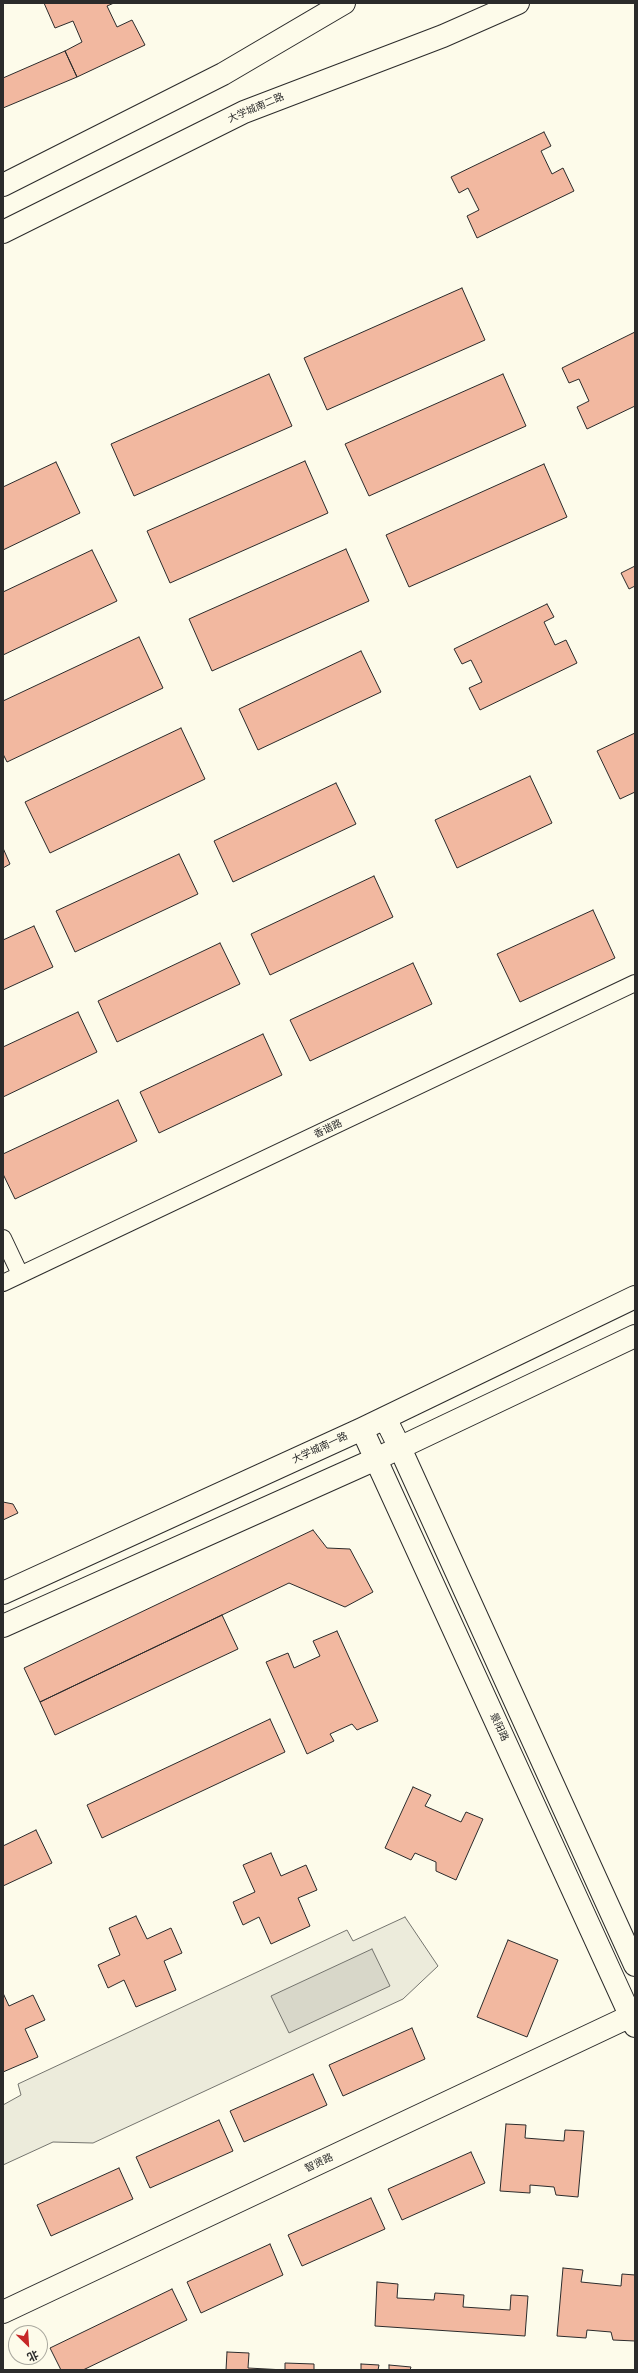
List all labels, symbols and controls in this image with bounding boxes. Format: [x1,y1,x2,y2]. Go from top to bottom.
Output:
street label: 大学城南二路 [226,91,286,125]
street label: 香谐路 [312,1117,344,1141]
street label: 大学城南一路 [290,1430,350,1466]
street label: 景阳路 [487,1711,511,1743]
street label: 智贤路 [303,2151,335,2175]
north arrow [8,2325,48,2365]
text: 北 [25,2347,41,2364]

